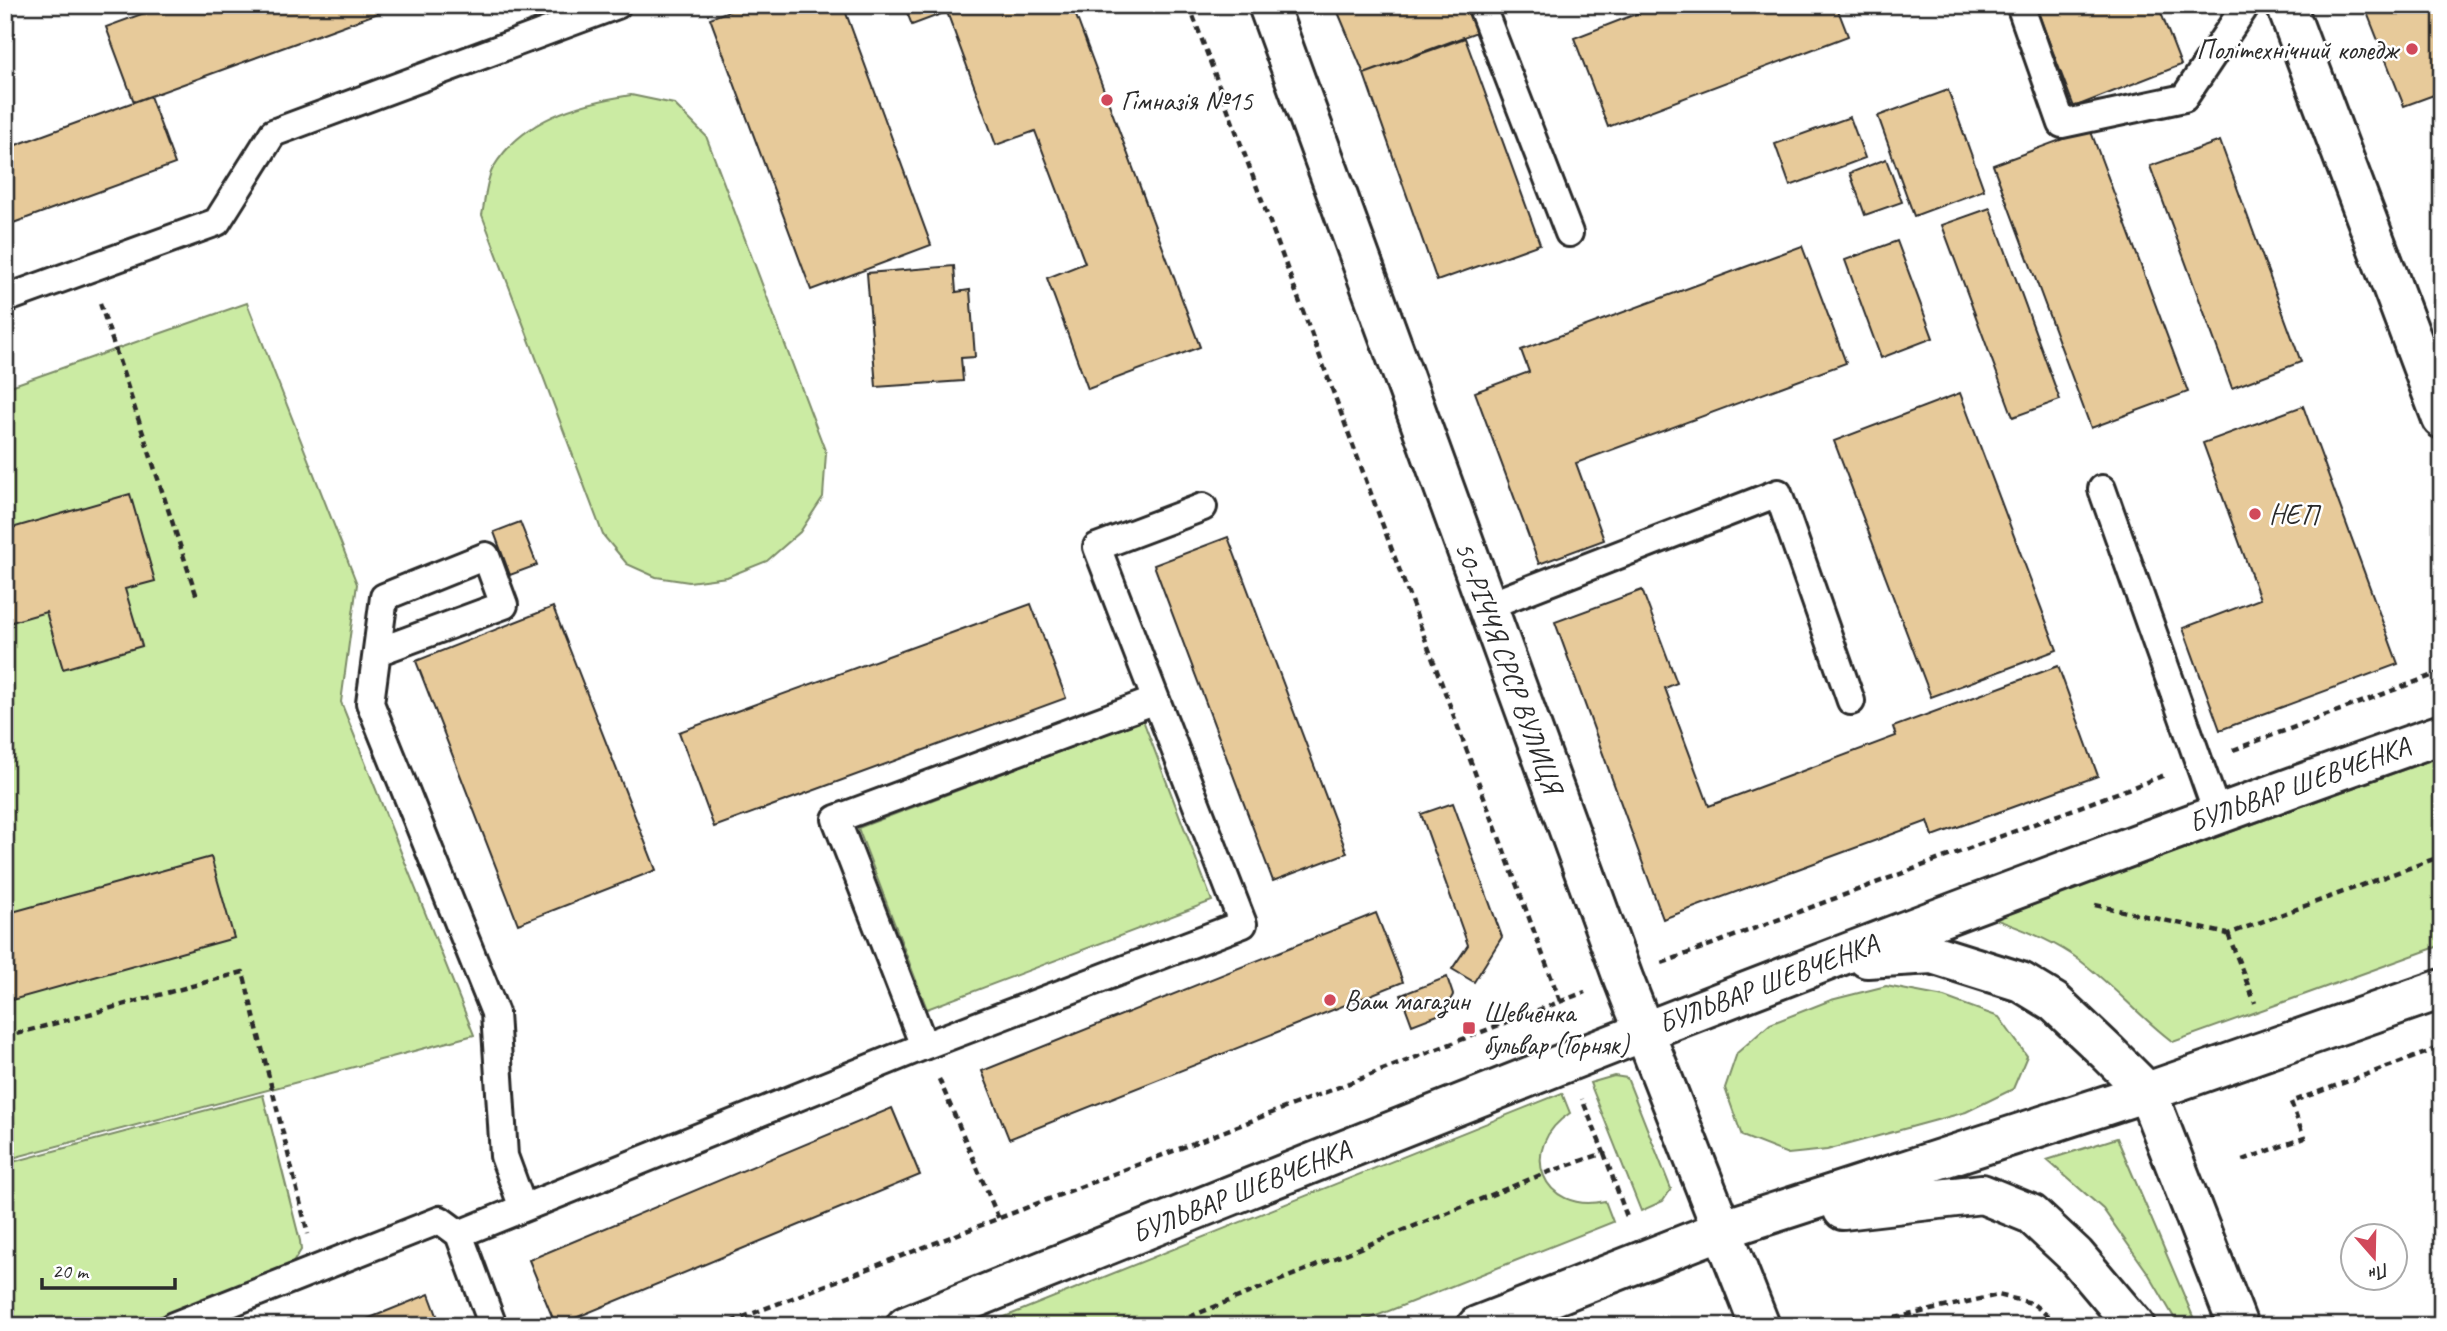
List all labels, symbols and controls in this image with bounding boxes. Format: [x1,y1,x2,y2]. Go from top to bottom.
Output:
place label: Політехнічний коледж [2196,32,2401,67]
marker: Політехнічний коледж [2404,41,2420,57]
place label: Гімназія №15 [1121,83,1254,118]
marker: Гімназія №15 [1099,92,1115,108]
place label: НЕП [2269,497,2321,532]
marker: НЕП [2247,506,2263,522]
street label: 50-РІЧЧЯ СРСР ВУЛИЦЯ [1447,537,1572,801]
street label: БУЛЬВАР ШЕВЧЕНКА [2184,727,2415,840]
street label: БУЛЬВАР ШЕВЧЕНКА [1653,925,1884,1041]
place label: Ваш магазин [1344,983,1471,1019]
marker: Ваш магазин [1322,992,1338,1008]
place label: Шевченка бульвар (Горняк) [1483,995,1630,1062]
marker: Шевченка бульвар (Горняк) [1461,1020,1477,1036]
street label: БУЛЬВАР ШЕВЧЕНКА [1127,1131,1356,1251]
north arrow [2338,1222,2408,1292]
scale bar [42,1247,175,1291]
text: Пн [2365,1257,2393,1287]
text: 20 m [52,1258,90,1284]

